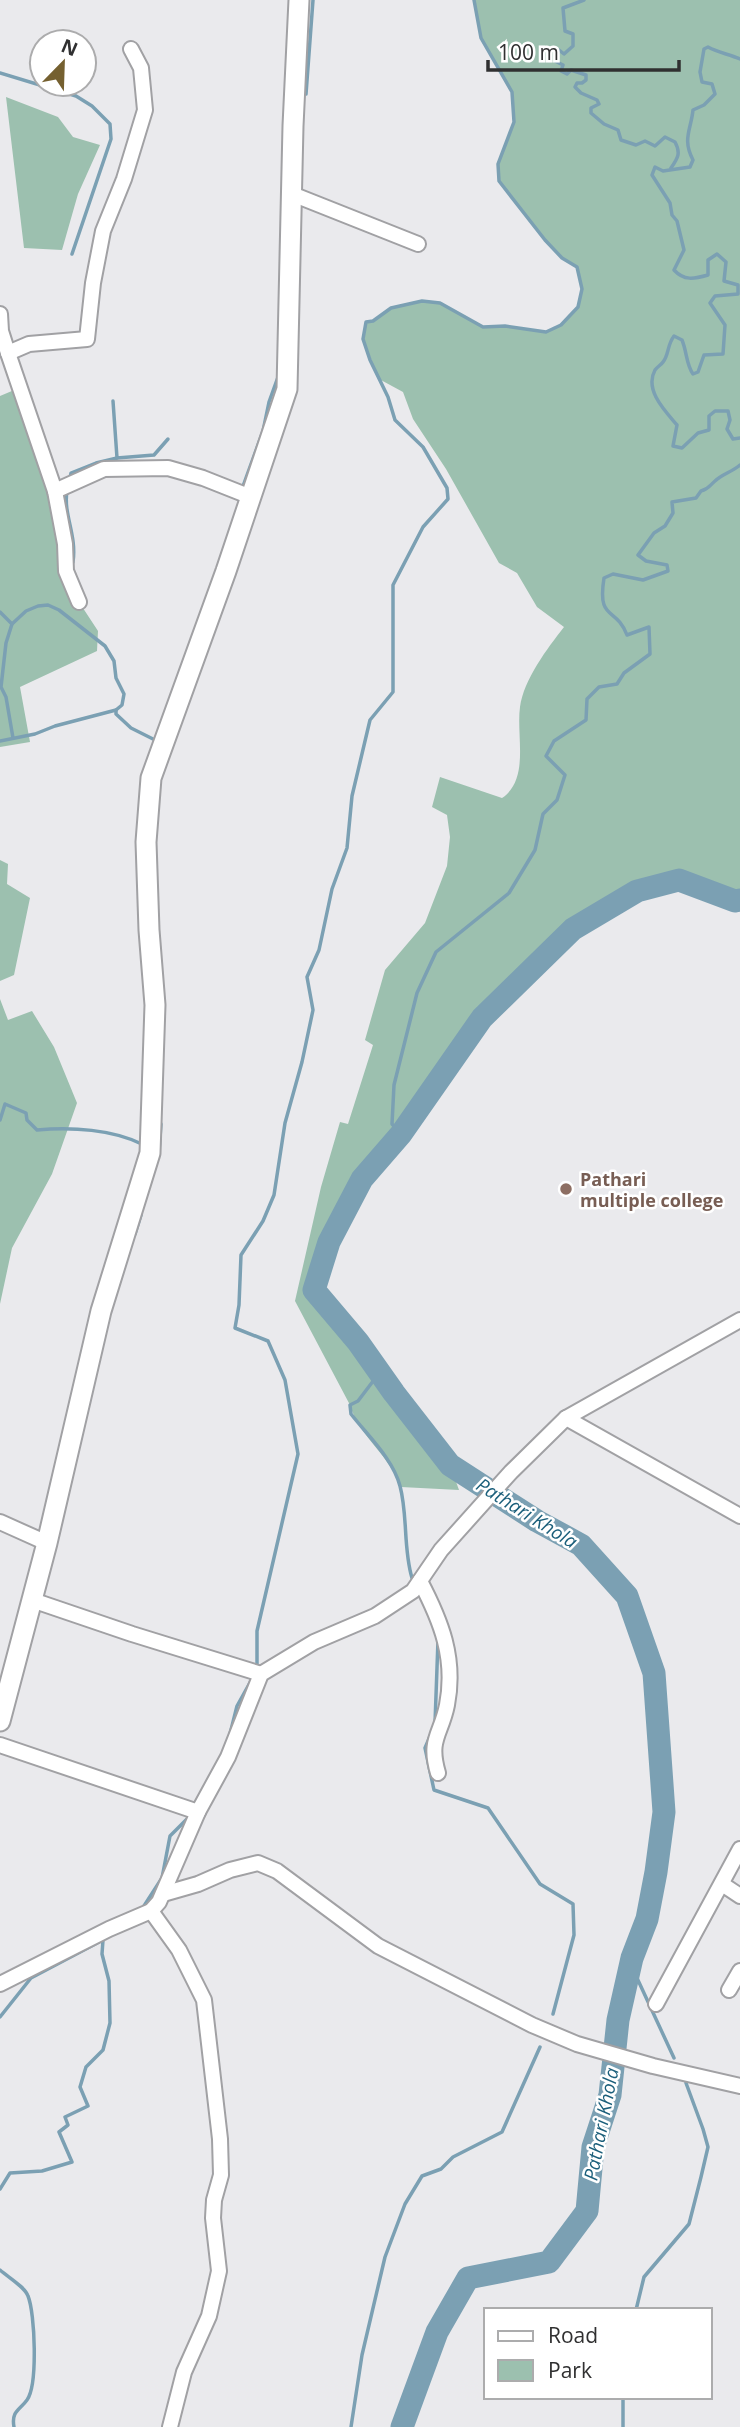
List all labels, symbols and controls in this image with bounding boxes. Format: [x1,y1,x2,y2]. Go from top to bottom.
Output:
north arrow [28,28,98,98]
scale bar [488,28,679,72]
text: N [57,32,82,62]
text: 100 m [498,38,559,66]
place label: Pathari multiple college [580,1167,723,1212]
marker: Pathari multiple college [558,1181,574,1197]
water label: Pathari Khola [472,1472,583,1554]
water label: Pathari Khola [577,2065,625,2183]
legend [484,2308,712,2399]
text: Road [548,2321,598,2349]
text: Park [548,2356,592,2384]

